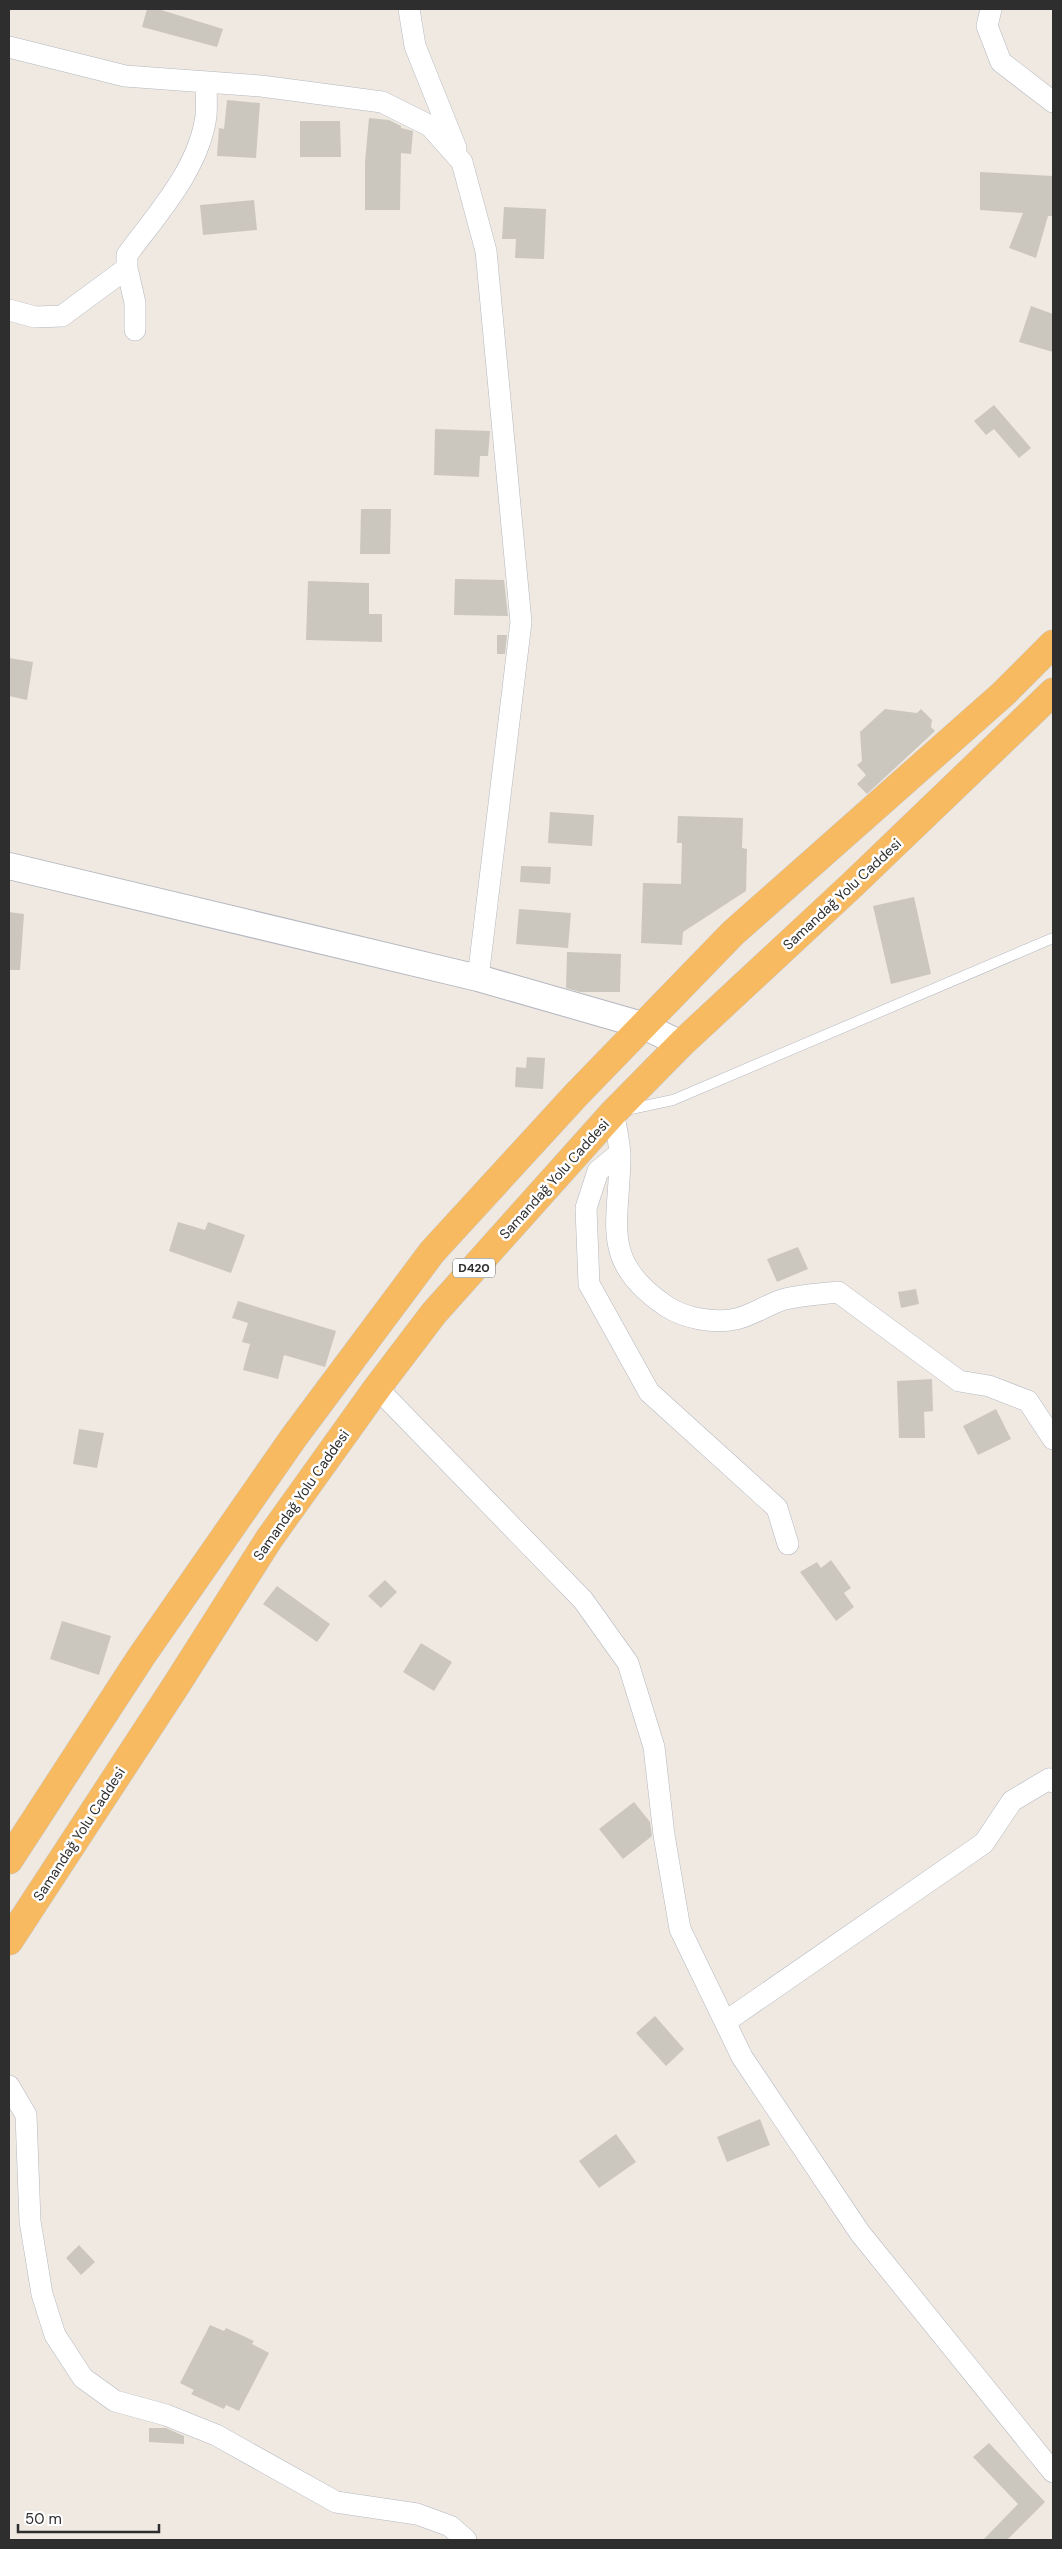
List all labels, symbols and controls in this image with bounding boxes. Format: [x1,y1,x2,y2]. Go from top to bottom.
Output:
street label: Samandağ Yolu Caddesi [779,834,905,954]
street label: Samandağ Yolu Caddesi [495,1115,613,1243]
road number: D420 [453,1258,495,1278]
street label: Samandağ Yolu Caddesi [249,1426,353,1564]
street label: Samandağ Yolu Caddesi [29,1764,129,1904]
scale bar [18,2502,159,2534]
text: 50 m [25,2509,62,2529]

